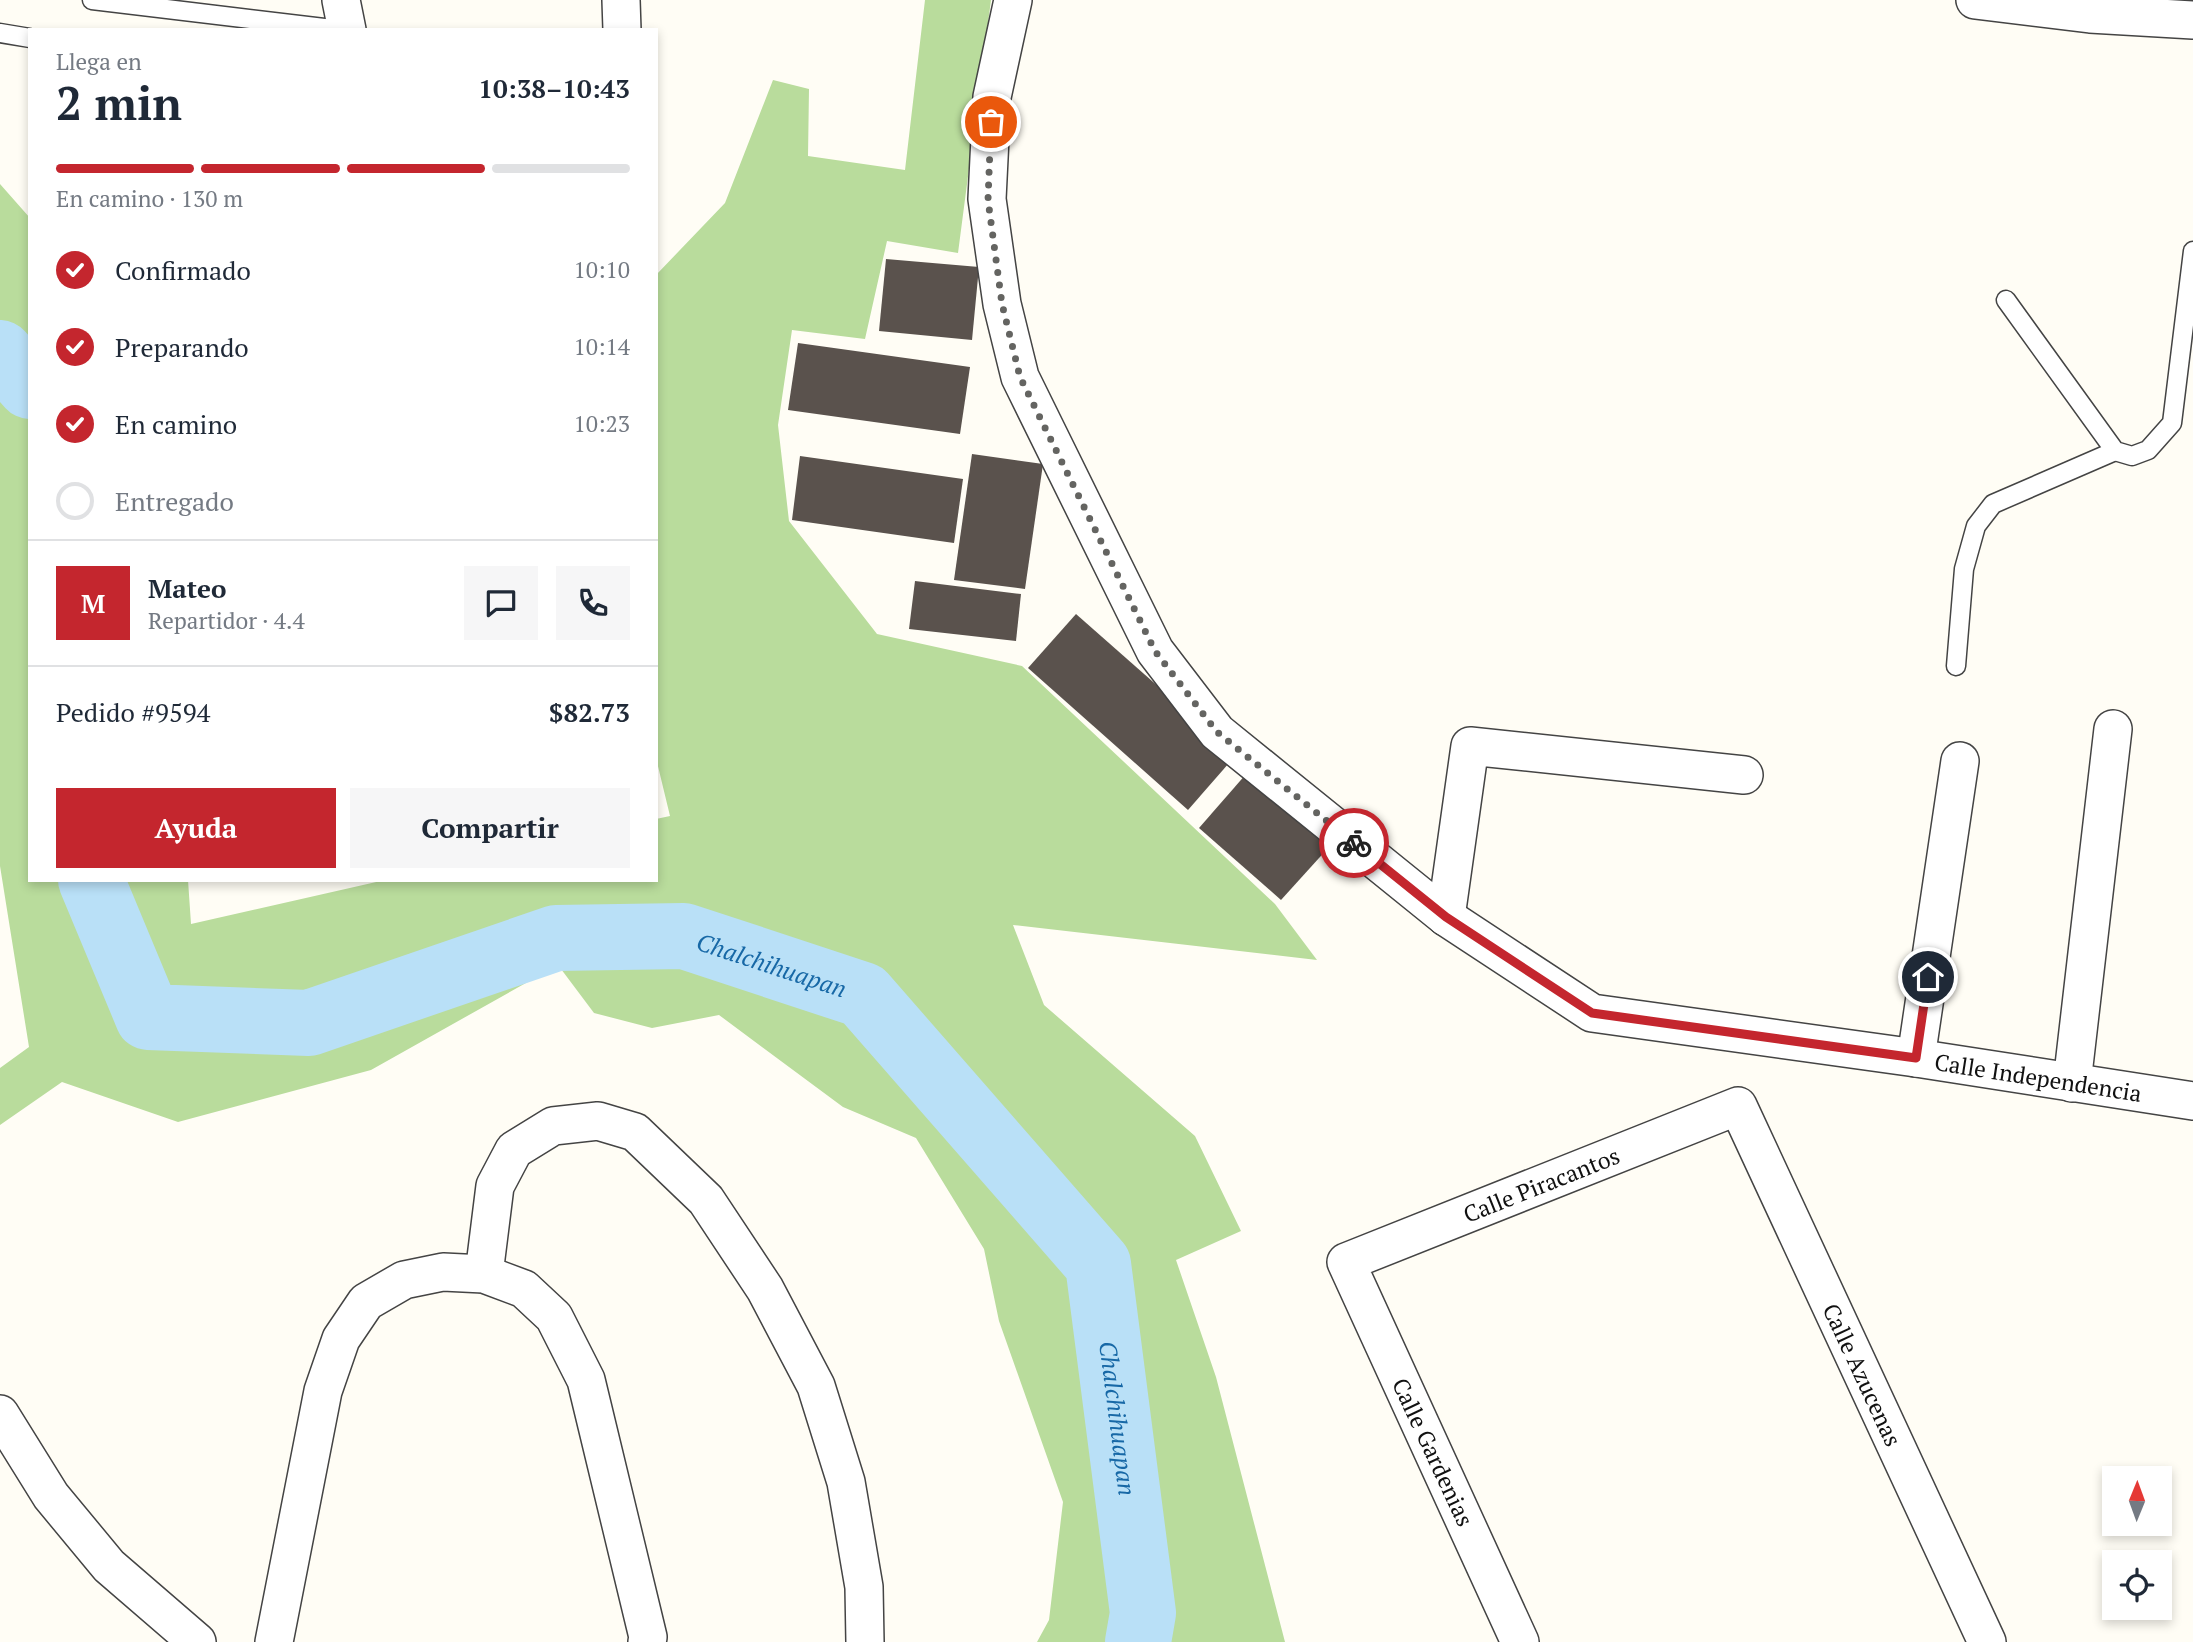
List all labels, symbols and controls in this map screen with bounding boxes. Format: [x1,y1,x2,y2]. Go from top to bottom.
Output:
text: Llega en [56,46,142,77]
text: 10:38–10:43 [478,71,630,105]
text: 2 min [56,72,182,133]
pin [961,92,1021,152]
icon: bag [972,103,1010,141]
text: En camino · 130 m [56,183,243,214]
icon: check [56,251,94,289]
text: Confirmado [115,253,251,287]
text: 10:10 [573,254,630,285]
icon: check [56,328,94,366]
text: Preparando [115,330,249,364]
text: 10:14 [573,331,630,362]
icon: check [56,405,94,443]
text: En camino [115,407,237,441]
text: 10:23 [573,408,630,439]
text: Entregado [115,484,234,518]
button: chat [464,566,538,640]
button: phone [556,566,630,640]
text: Mateo [148,571,226,605]
text: M [81,586,105,620]
text: Repartidor · 4.4 [148,605,305,636]
text: Pedido #9594 [56,695,210,729]
text: $82.73 [549,695,630,729]
button: Ayuda [56,788,336,868]
button: Compartir [350,788,630,868]
courier [1319,808,1389,878]
icon: bike [1335,824,1373,862]
water label: Chalchihuapan [693,925,851,1004]
pin [1898,947,1958,1007]
icon: home [1909,958,1947,996]
street label: Calle Independencia [1932,1046,2144,1108]
street label: Calle Piracantos [1458,1139,1624,1229]
street label: Calle Azucenas [1816,1298,1909,1451]
water label: Chalchihuapan [1092,1339,1144,1498]
street label: Calle Gardenias [1385,1373,1481,1531]
north arrow [2102,1466,2172,1536]
map controls [2102,1466,2172,1620]
button: locate [2102,1550,2172,1620]

